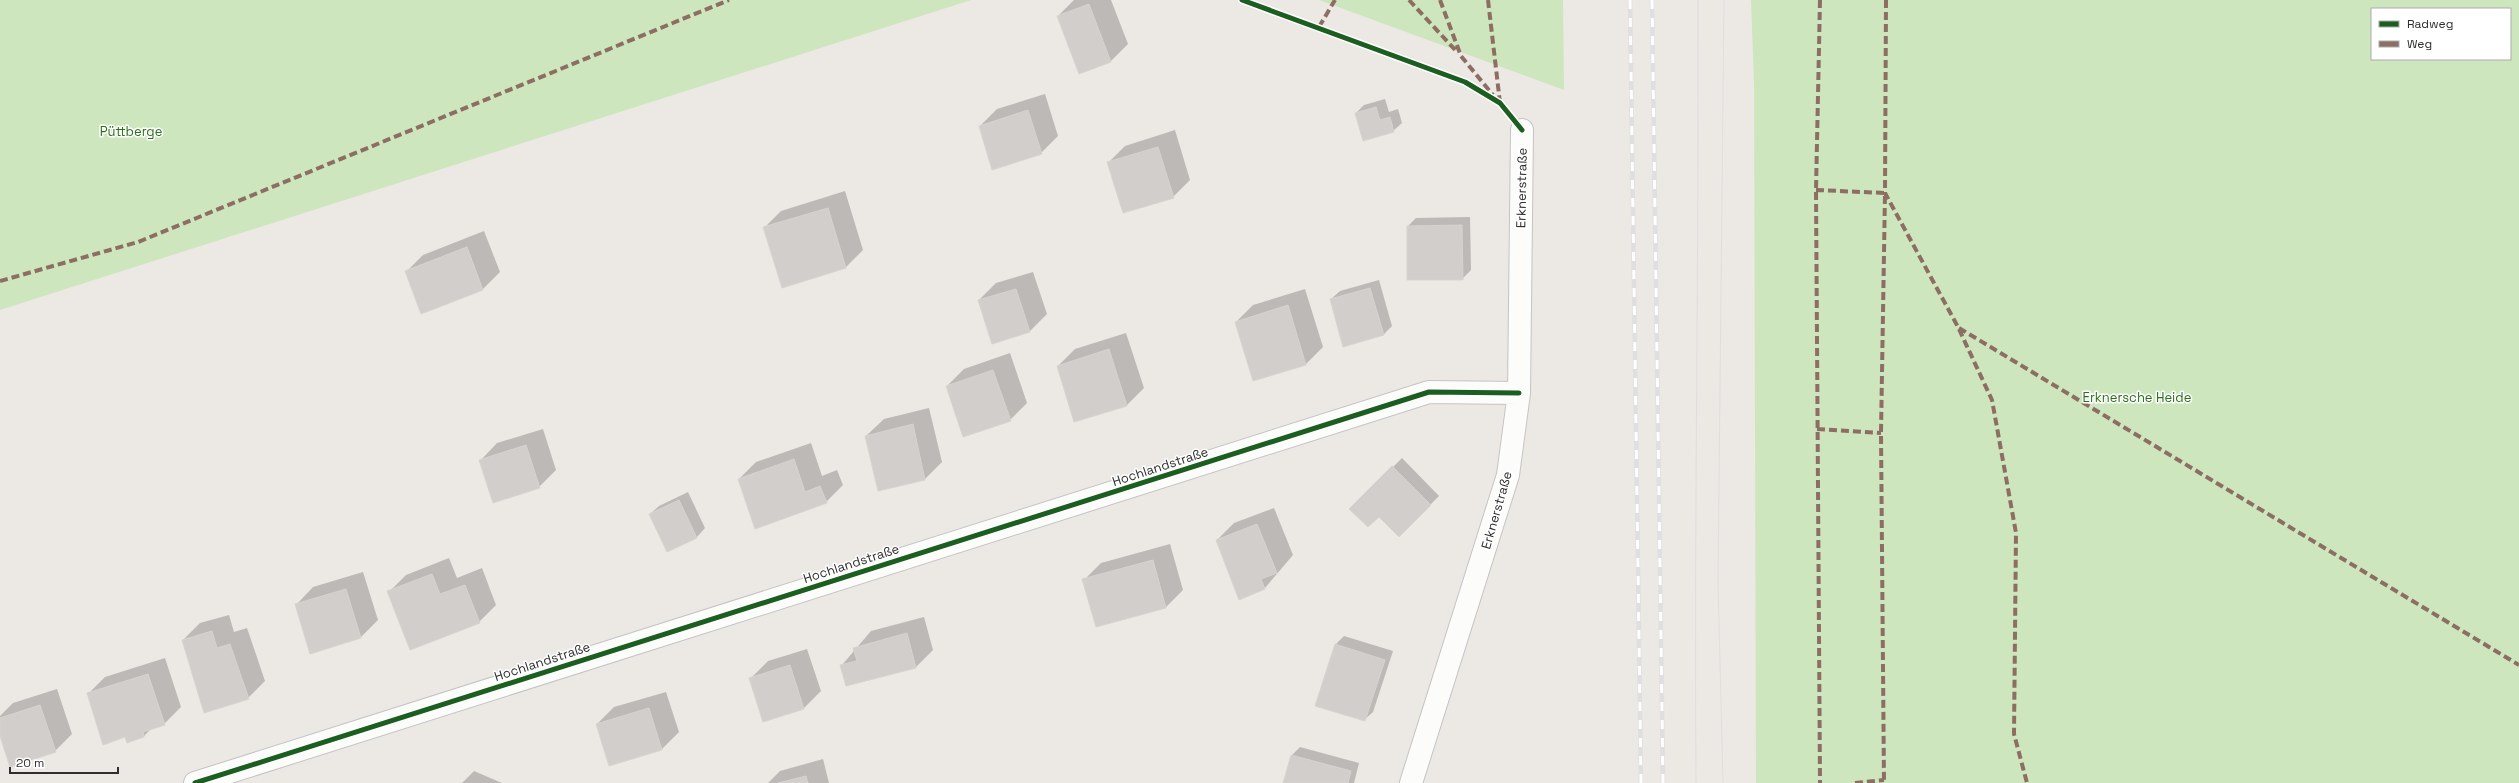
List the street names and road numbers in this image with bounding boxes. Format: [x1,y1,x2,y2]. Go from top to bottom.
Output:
street label: Erknerstraße [1512,148,1531,228]
street label: Hochlandstraße [1110,443,1210,490]
street label: Erknerstraße [1477,469,1516,551]
street label: Hochlandstraße [801,540,901,587]
street label: Hochlandstraße [492,638,592,685]

